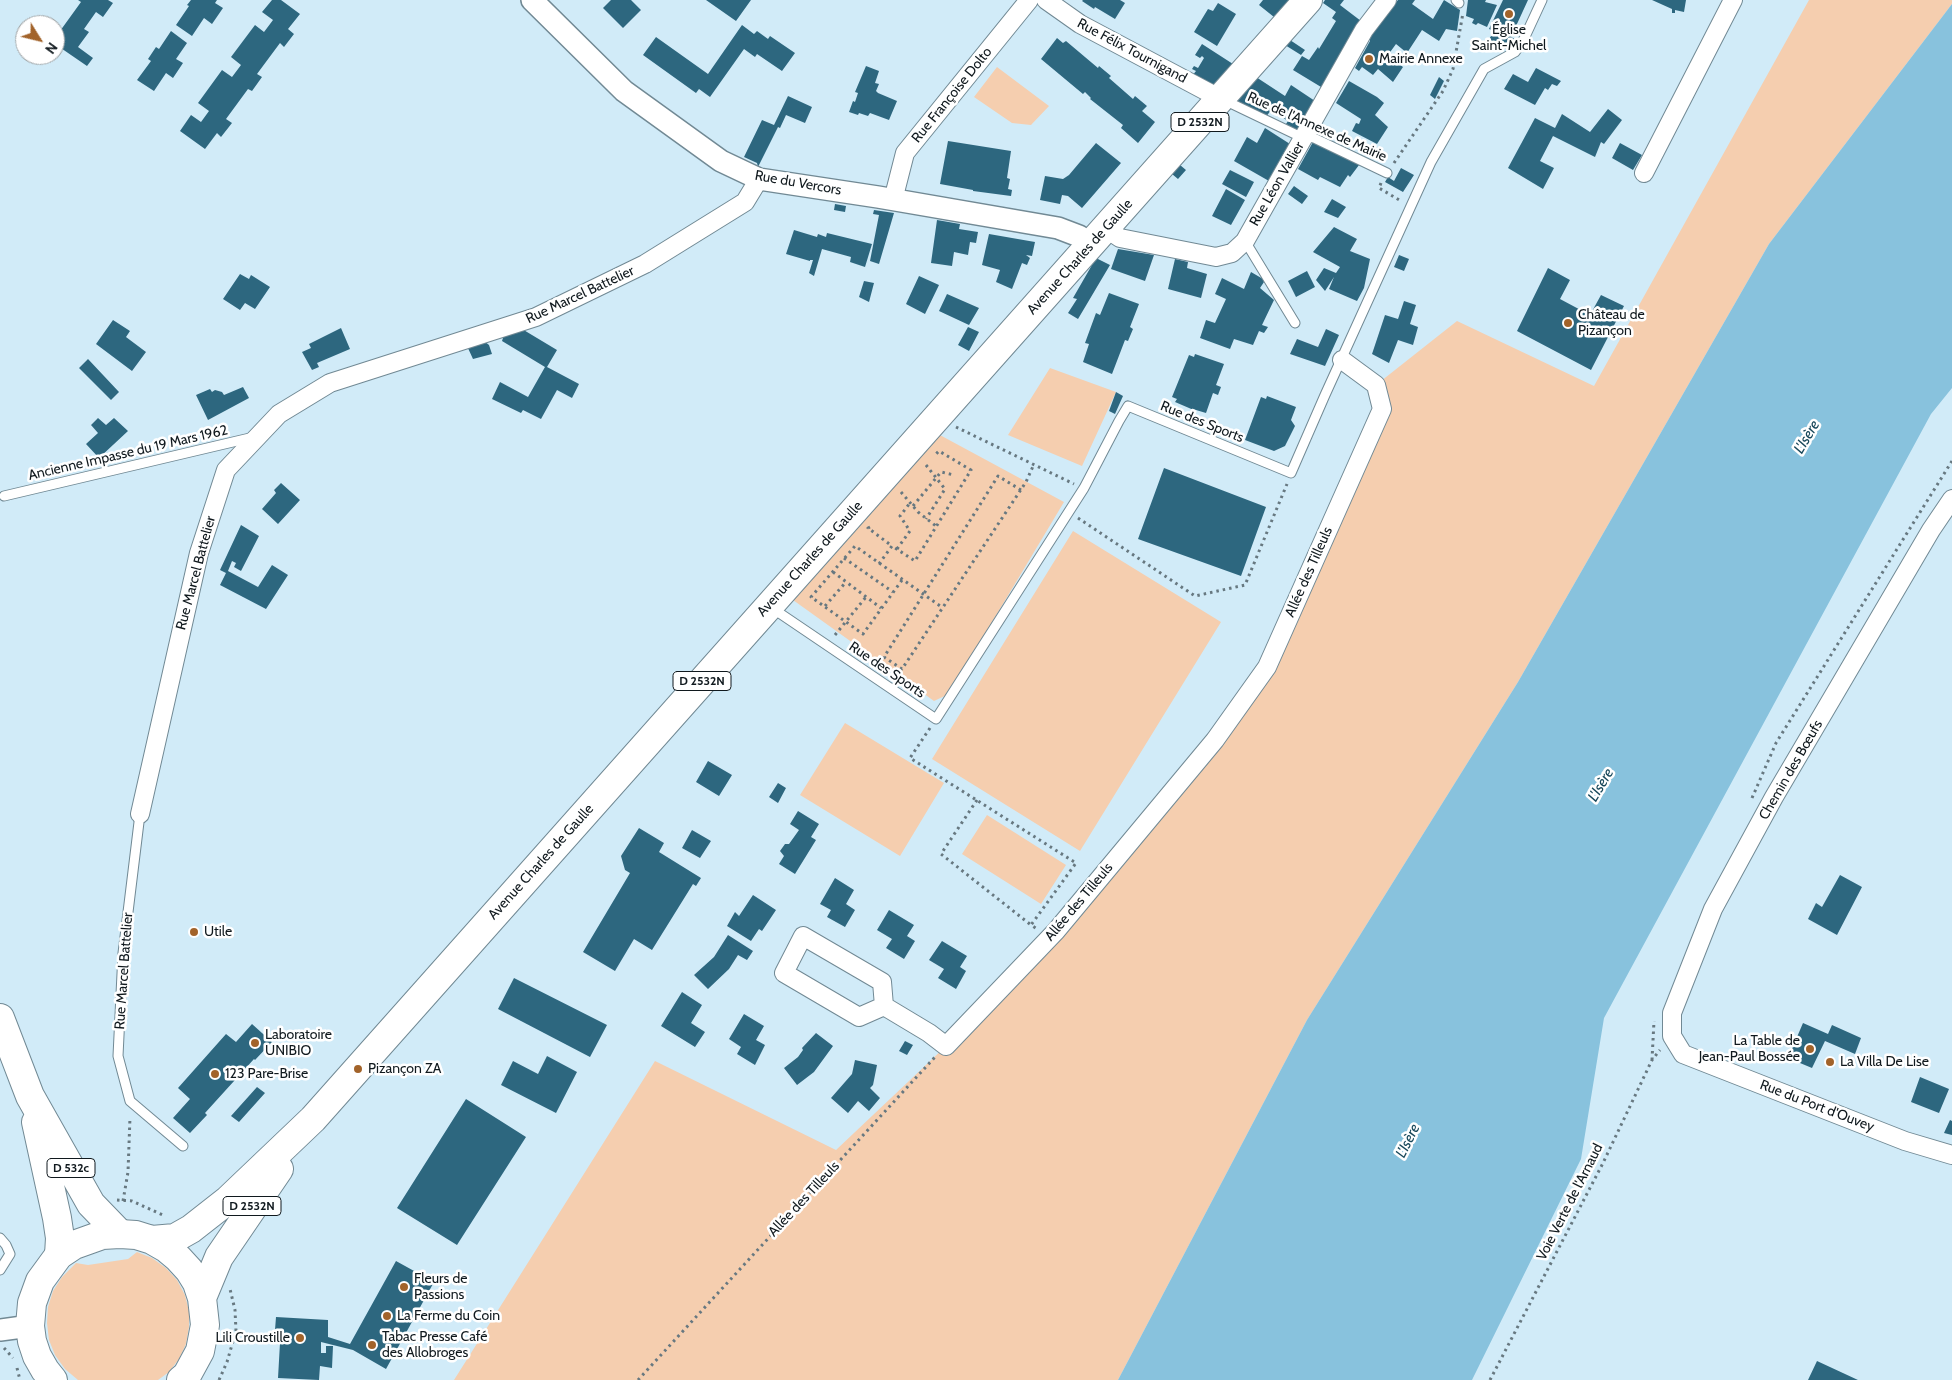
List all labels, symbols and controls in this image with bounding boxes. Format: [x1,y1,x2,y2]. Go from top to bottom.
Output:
marker: Église Saint-Michel [1503,8,1515,20]
north arrow [15,15,65,65]
street label: Rue Félix Tournigand [1074,15,1190,87]
place label: Église Saint-Michel [1472,22,1546,54]
text: N [41,39,62,58]
street label: Rue Françoise Dolto [908,44,996,146]
place label: Mairie Annexe [1379,51,1463,67]
marker: Mairie Annexe [1363,53,1375,65]
street label: Rue de l'Annexe de Mairie [1245,89,1389,165]
road number: D 2532N [1171,112,1229,132]
street label: Rue Léon Vallier [1246,139,1308,229]
street label: Rue du Vercors [753,167,843,199]
street label: Avenue Charles de Gaulle [1024,196,1136,318]
street label: Rue Marcel Battelier [523,263,637,327]
place label: Château de Pizançon [1578,307,1645,340]
marker: Château de Pizançon [1562,317,1574,329]
street label: Rue des Sports [1158,398,1246,446]
water label: L'Isère [1790,417,1824,457]
street label: Ancienne Impasse du 19 Mars 1962 [27,422,229,484]
street label: Avenue Charles de Gaulle [754,498,866,620]
street label: Rue Marcel Battelier [173,514,219,632]
street label: Allée des Tilleuls [1282,524,1336,620]
street label: Rue des Sports [846,638,928,702]
road number: D 2532N [673,671,731,690]
street label: Chemin des Bœufs [1756,717,1826,823]
water label: L'Isère [1584,765,1618,805]
street label: Avenue Charles de Gaulle [485,801,597,923]
street label: Allée des Tilleuls [1041,859,1117,945]
street label: Rue Marcel Battelier [112,912,136,1030]
place label: Utile [204,924,232,940]
marker: Utile [188,926,200,938]
place label: Laboratoire UNIBIO [265,1027,332,1060]
place label: La Table de Jean-Paul Bossée [1699,1033,1800,1066]
marker: Laboratoire UNIBIO [249,1037,261,1049]
marker: La Table de Jean-Paul Bossée [1804,1043,1816,1055]
place label: La Villa De Lise [1840,1054,1929,1070]
marker: La Villa De Lise [1824,1056,1836,1068]
place label: Pizançon ZA [368,1061,441,1077]
marker: Pizançon ZA [352,1063,364,1075]
place label: 123 Pare-Brise [225,1066,308,1082]
marker: 123 Pare-Brise [209,1068,221,1080]
street label: Rue du Port d'Ouvey [1757,1076,1877,1136]
water label: L'Isère [1392,1121,1424,1161]
street label: Voie Verte de l'Arnaud [1533,1141,1607,1263]
road number: D 532c [47,1158,95,1178]
street label: Allée des Tilleuls [765,1158,843,1240]
road number: D 2532N [223,1196,281,1216]
place label: Fleurs de Passions [414,1271,467,1304]
marker: Fleurs de Passions [398,1281,410,1293]
place label: La Ferme du Coin [397,1308,500,1324]
marker: La Ferme du Coin [381,1310,393,1322]
place label: Tabac Presse Café des Allobroges [382,1329,487,1361]
place label: Lili Croustille [216,1330,290,1346]
marker: Lili Croustille [294,1332,306,1344]
marker: Tabac Presse Café des Allobroges [366,1339,378,1351]

